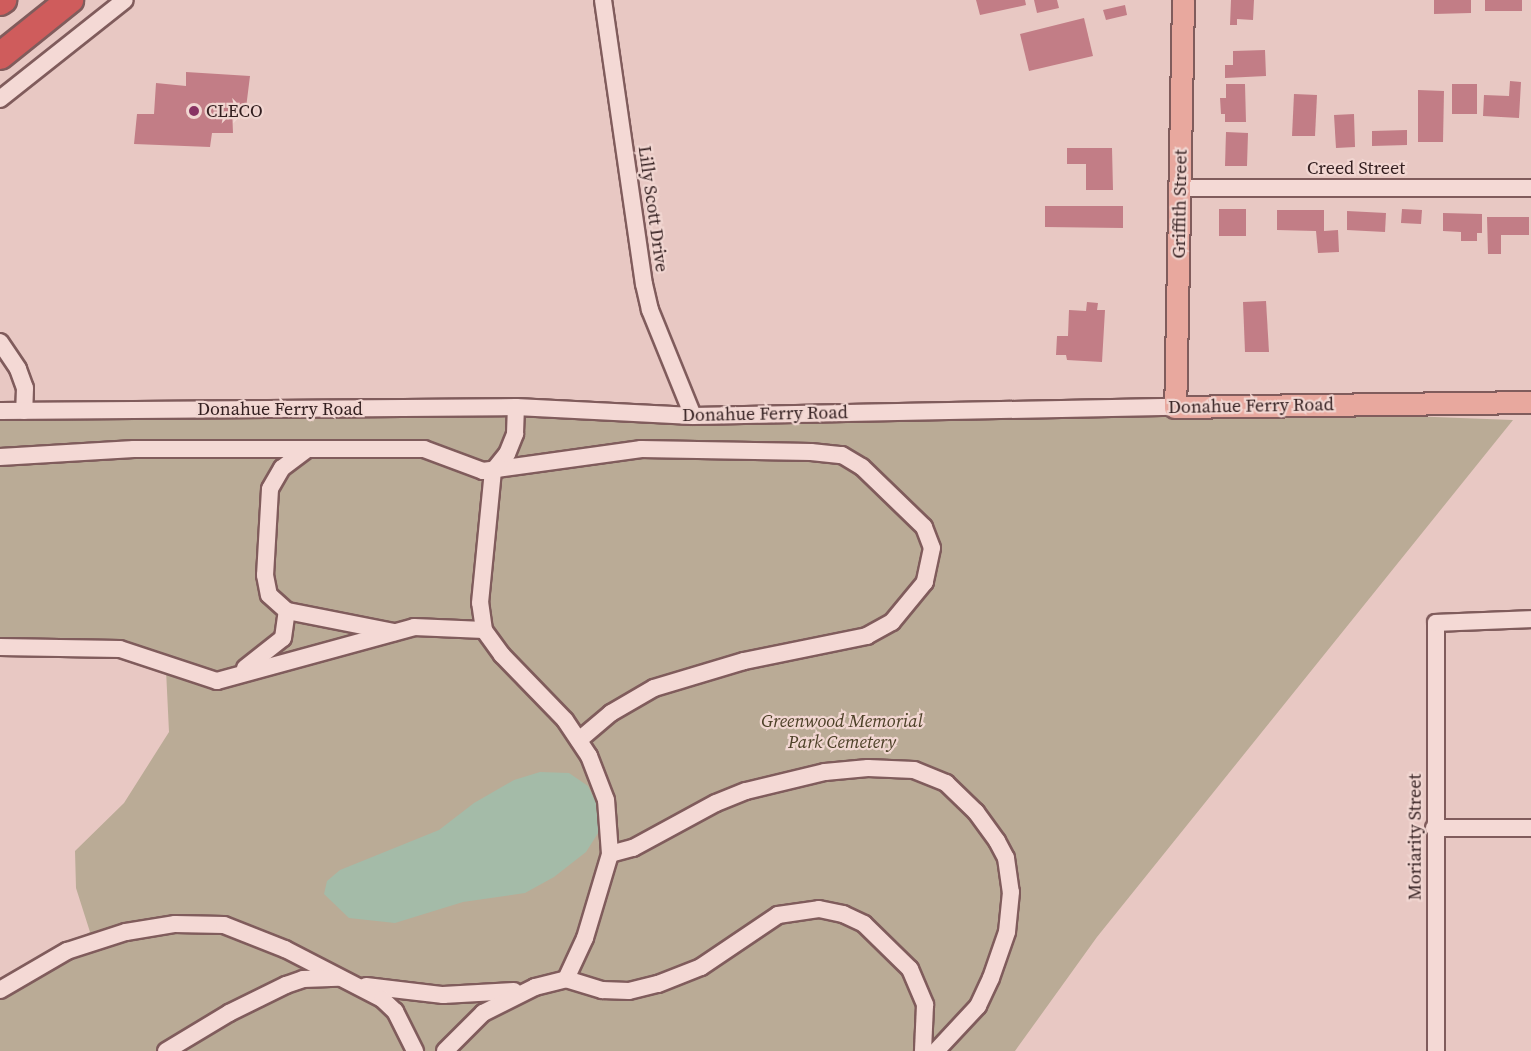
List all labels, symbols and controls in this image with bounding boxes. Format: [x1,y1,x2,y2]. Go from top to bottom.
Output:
place label: CLECO [206,100,263,122]
marker: CLECO [187,104,201,118]
street label: Lilly Scott Drive [633,145,673,273]
street label: Griffith Street [1168,149,1192,259]
street label: Creed Street [1307,157,1405,179]
street label: Donahue Ferry Road [1168,394,1334,418]
street label: Donahue Ferry Road [197,398,363,420]
street label: Donahue Ferry Road [682,402,848,426]
park label: Greenwood Memorial Park Cemetery [761,711,923,754]
street label: Moriarity Street [1404,774,1426,900]

